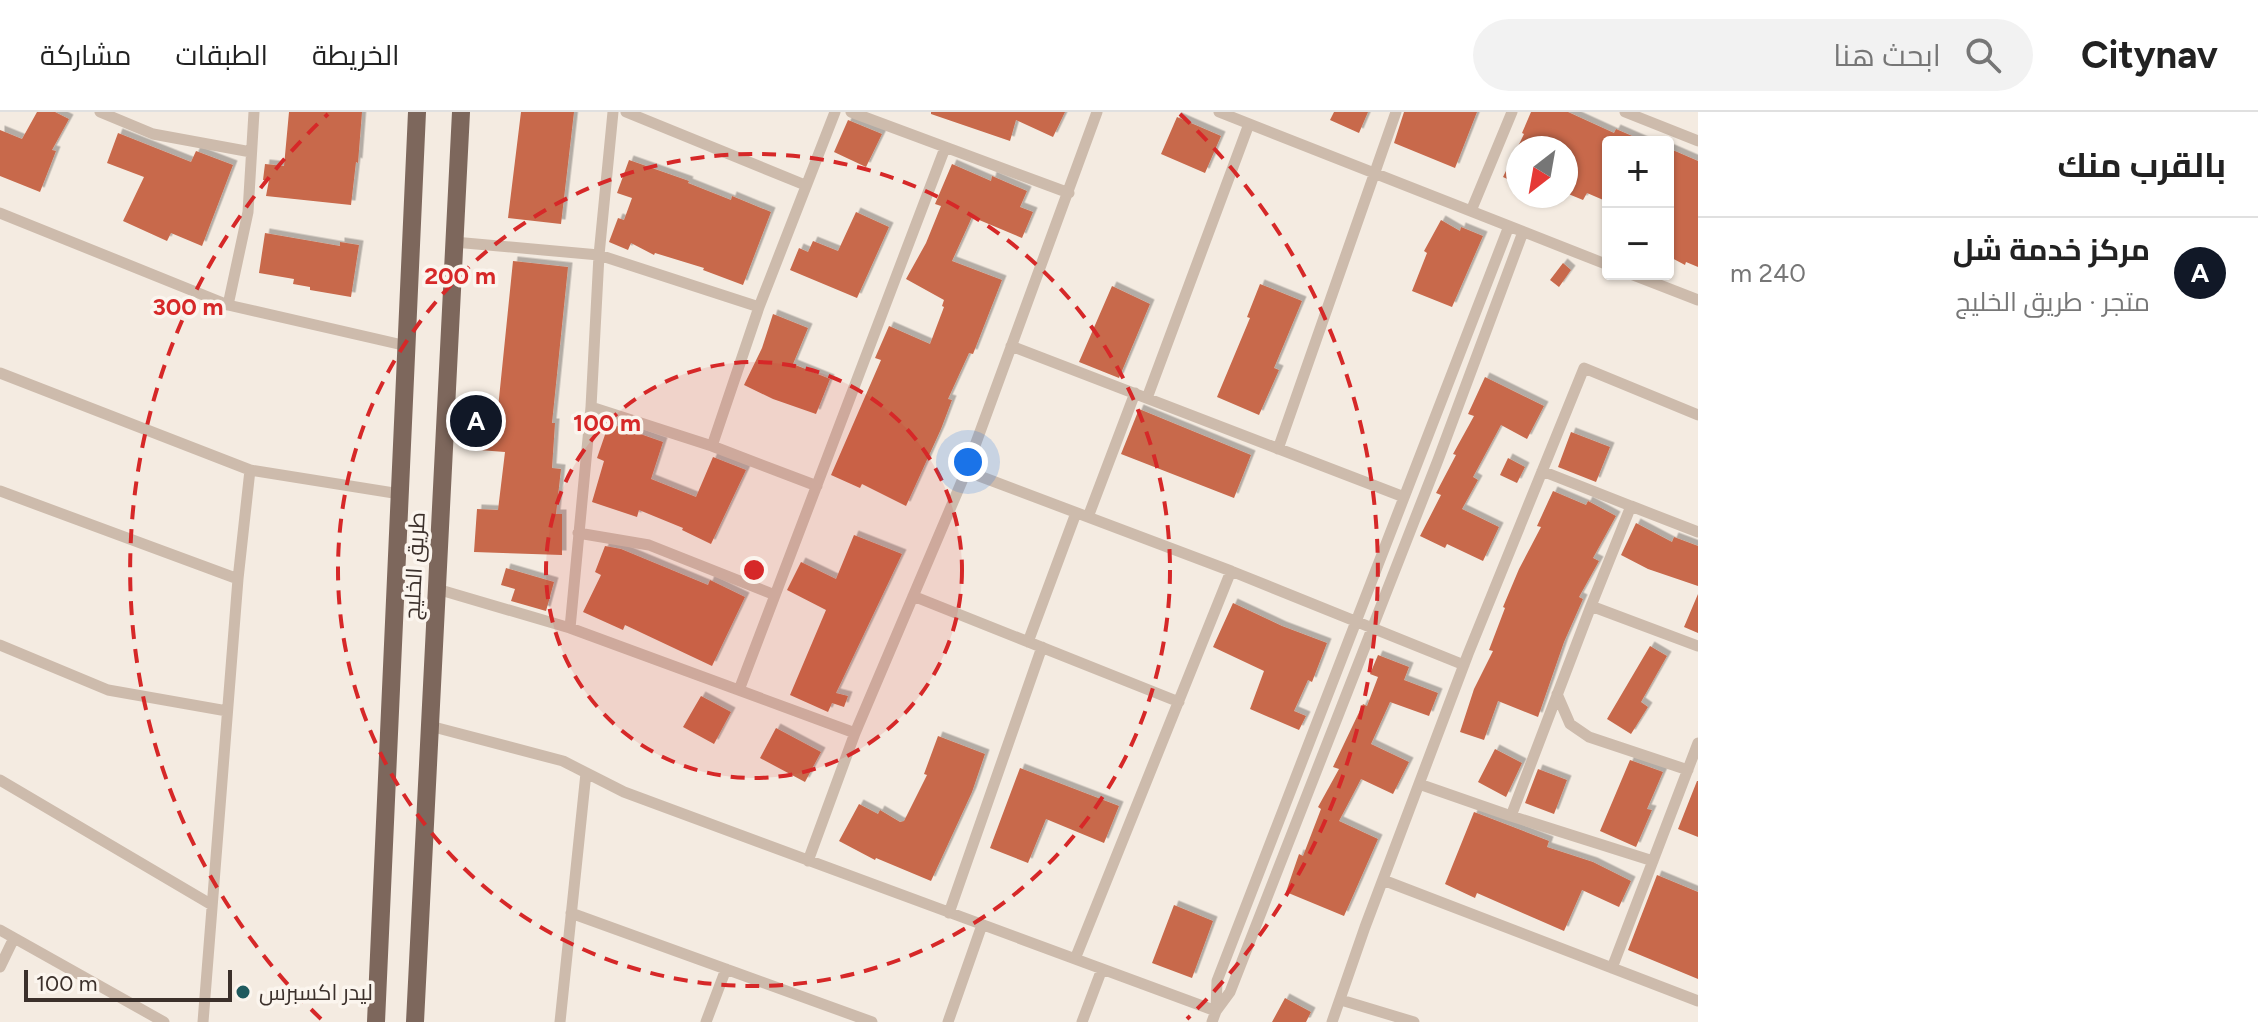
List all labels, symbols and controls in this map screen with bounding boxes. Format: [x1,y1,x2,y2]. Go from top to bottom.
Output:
search box [1473,19,2033,91]
text: Citynav [2081,32,2218,78]
icon: search [1961,33,2005,77]
text: ابحث هنا [1833,37,1941,74]
text: مشاركة [40,38,131,72]
text: الطبقات [175,38,268,72]
text: الخريطة [312,38,399,72]
north arrow [1506,136,1578,208]
map controls [1602,136,1674,280]
button: + [1602,136,1674,208]
text: بالقرب منك [2058,145,2226,186]
button: − [1602,208,1674,280]
text: مركز خدمة شل [1953,231,2150,268]
text: 240 m [1730,257,1806,289]
text: A [2191,257,2209,289]
text: 200 m [424,261,496,290]
text: متجر · طريق الخليج [1955,286,2150,318]
text: 300 m [152,292,224,321]
pin: A [450,391,502,451]
text: 100 m [573,408,641,437]
your location [948,442,988,482]
street label: طريق الخليج [398,511,432,621]
centre of rings [740,556,768,584]
scale bar [24,966,232,1002]
text: 100 m [36,970,97,997]
place label: ليدر اكسبرس [259,979,373,1006]
marker: ليدر اكسبرس [234,983,252,1001]

